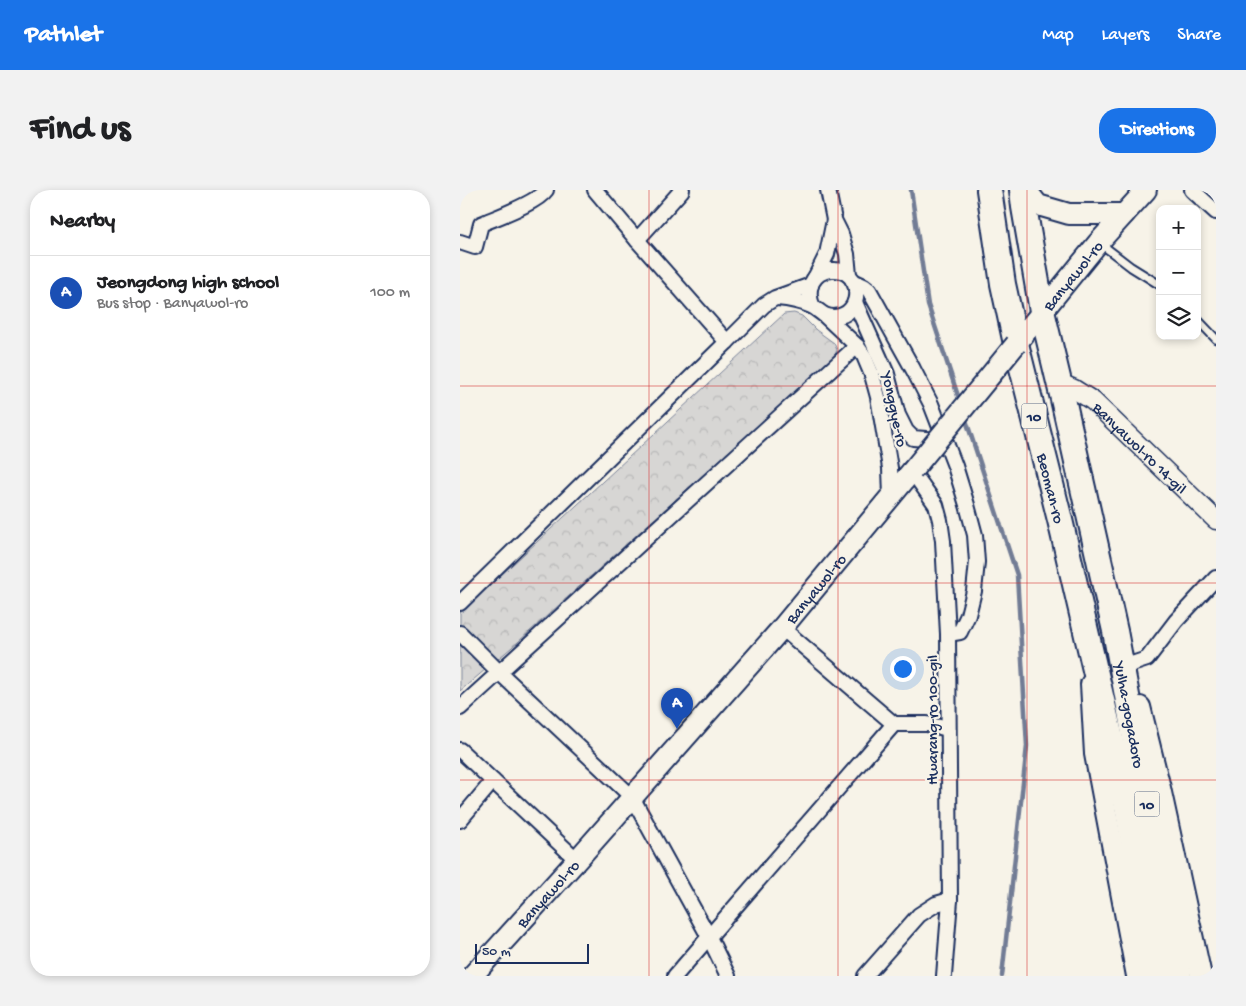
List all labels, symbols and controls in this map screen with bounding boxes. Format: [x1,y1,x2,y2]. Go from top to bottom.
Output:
text: Pathlet [25,21,102,50]
text: Map [1042,25,1074,46]
text: Layers [1102,25,1149,46]
text: Share [1177,25,1221,46]
button: Directions [1099,108,1216,153]
text: Find us [30,110,130,151]
map controls [1156,205,1201,340]
button: + [1156,205,1201,250]
text: Nearby [50,210,115,235]
street label: Banyawol-ro [1040,238,1109,317]
button: − [1156,250,1201,295]
text: Jeongdong high school [97,272,279,295]
text: A [61,284,71,303]
text: 100 m [370,284,410,303]
text: Bus stop · Banyawol-ro [97,295,248,314]
button: layers [1156,295,1201,340]
street label: Yonggye-ro [875,368,910,449]
street label: Banyawol-ro 14-gil [1086,399,1189,499]
road number: 10 [1022,404,1046,428]
street label: Beoman-ro [1030,451,1067,526]
street label: Banyawol-ro [783,552,852,630]
street label: Hwarang-ro 100-gil [925,655,944,785]
your location [890,656,916,682]
street label: Yulha-gogadoro [1108,658,1146,770]
pin: A [661,688,693,729]
road number: 10 [1134,792,1160,816]
street label: Banyawol-ro [514,858,585,934]
scale bar [475,941,589,964]
text: 50 m [482,944,511,961]

